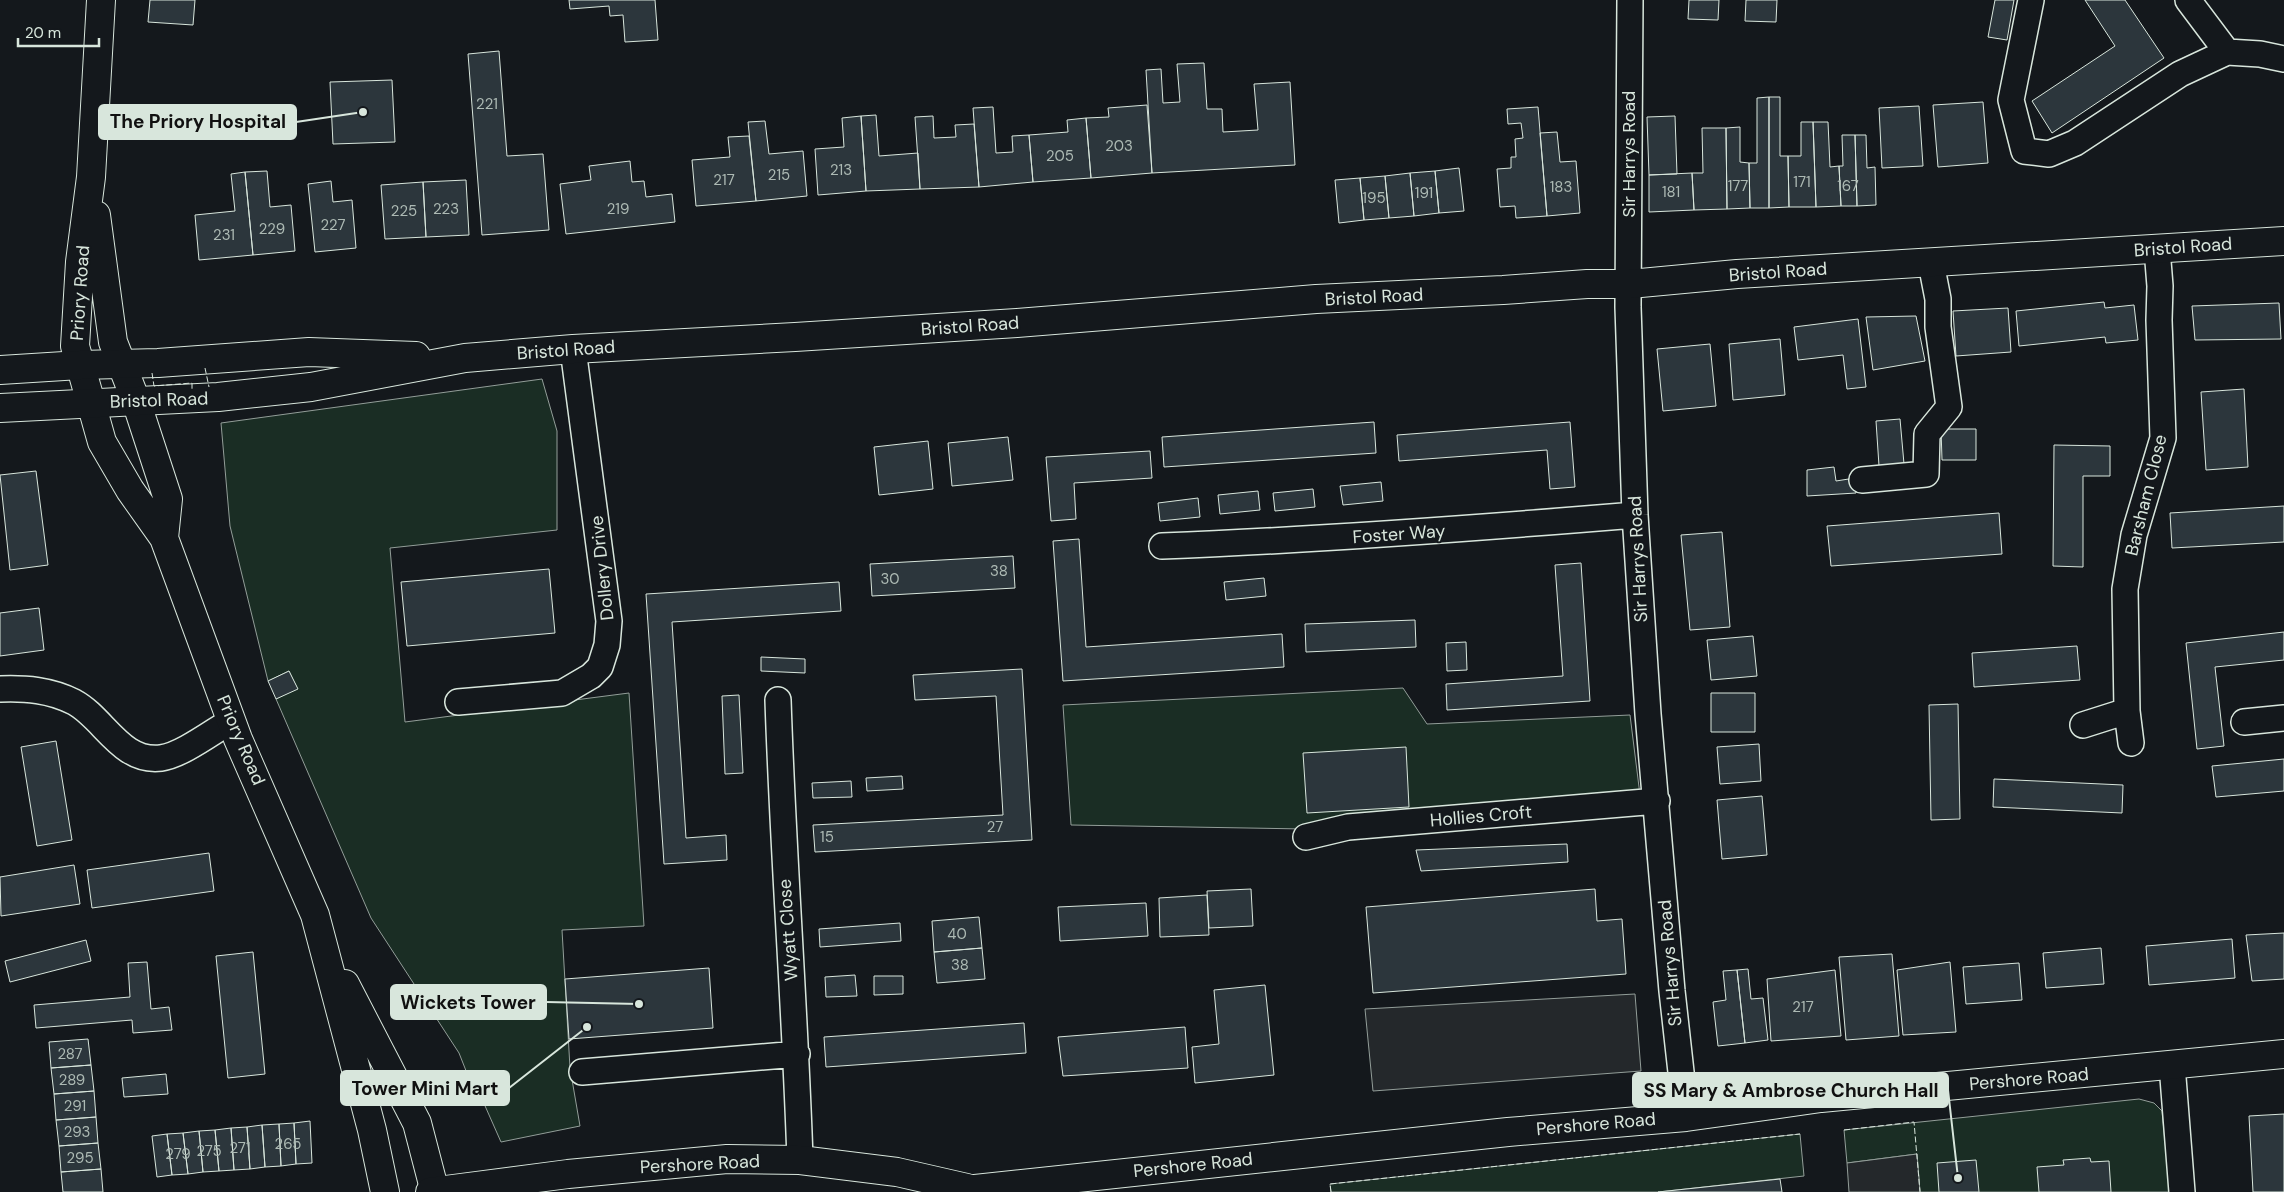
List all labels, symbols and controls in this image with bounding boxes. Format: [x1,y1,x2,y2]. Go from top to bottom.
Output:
scale bar [18,15,99,47]
text: 20 m [25,23,61,43]
street label: Sir Harrys Road [1617,91,1641,217]
house number: 221 [476,94,498,114]
callout: The Priory Hospital [99,105,296,139]
text: The Priory Hospital [110,109,286,134]
house number: 203 [1105,136,1133,156]
house number: 205 [1046,146,1074,166]
house number: 213 [830,160,852,180]
house number: 215 [768,165,790,185]
house number: 217 [713,170,735,190]
house number: 171 [1793,172,1811,192]
house number: 177 [1728,176,1748,196]
house number: 167 [1837,176,1859,196]
house number: 183 [1550,177,1572,197]
house number: 181 [1662,182,1680,202]
house number: 191 [1415,183,1433,203]
house number: 195 [1362,188,1386,208]
house number: 223 [433,199,459,219]
house number: 219 [607,199,629,219]
house number: 225 [391,201,417,221]
house number: 227 [320,215,346,235]
house number: 229 [259,219,285,239]
house number: 231 [213,225,235,245]
street label: Bristol Road [2133,232,2233,262]
street label: Priory Road [65,245,95,341]
street label: Bristol Road [1728,257,1828,287]
street label: Bristol Road [1324,282,1424,312]
street label: Bristol Road [920,311,1020,341]
street label: Bristol Road [516,335,616,365]
street label: Bristol Road [109,386,209,414]
street label: Barsham Close [2119,432,2173,558]
street label: Sir Harrys Road [1623,495,1653,623]
street label: Dollery Drive [585,514,619,622]
street label: Foster Way [1352,519,1446,549]
house number: 38 [990,561,1008,581]
house number: 30 [880,569,900,589]
street label: Priory Road [211,691,271,789]
street label: Hollies Croft [1429,800,1533,832]
house number: 27 [987,817,1003,837]
house number: 15 [820,827,834,847]
street label: Wyatt Close [772,878,804,982]
street label: Sir Harrys Road [1653,899,1687,1027]
house number: 40 [947,924,967,944]
house number: 38 [951,955,969,975]
callout: Wickets Tower [391,985,546,1019]
text: Wickets Tower [400,990,536,1015]
house number: 217 [1792,997,1814,1017]
house number: 287 [57,1044,83,1064]
street label: Pershore Road [1968,1062,2090,1096]
house number: 289 [59,1070,85,1090]
callout: Tower Mini Mart [341,1071,509,1105]
callout: SS Mary & Ambrose Church Hall [1633,1073,1948,1107]
text: Tower Mini Mart [351,1076,499,1101]
text: SS Mary & Ambrose Church Hall [1643,1078,1939,1103]
house number: 291 [64,1096,86,1116]
street label: Pershore Road [1535,1107,1657,1141]
house number: 293 [64,1122,90,1142]
house number: 265 [275,1134,301,1154]
house number: 271 [229,1138,251,1158]
house number: 275 [196,1141,222,1161]
house number: 279 [165,1144,191,1164]
street label: Pershore Road [1132,1147,1254,1183]
house number: 295 [66,1148,94,1168]
street label: Pershore Road [639,1149,761,1179]

